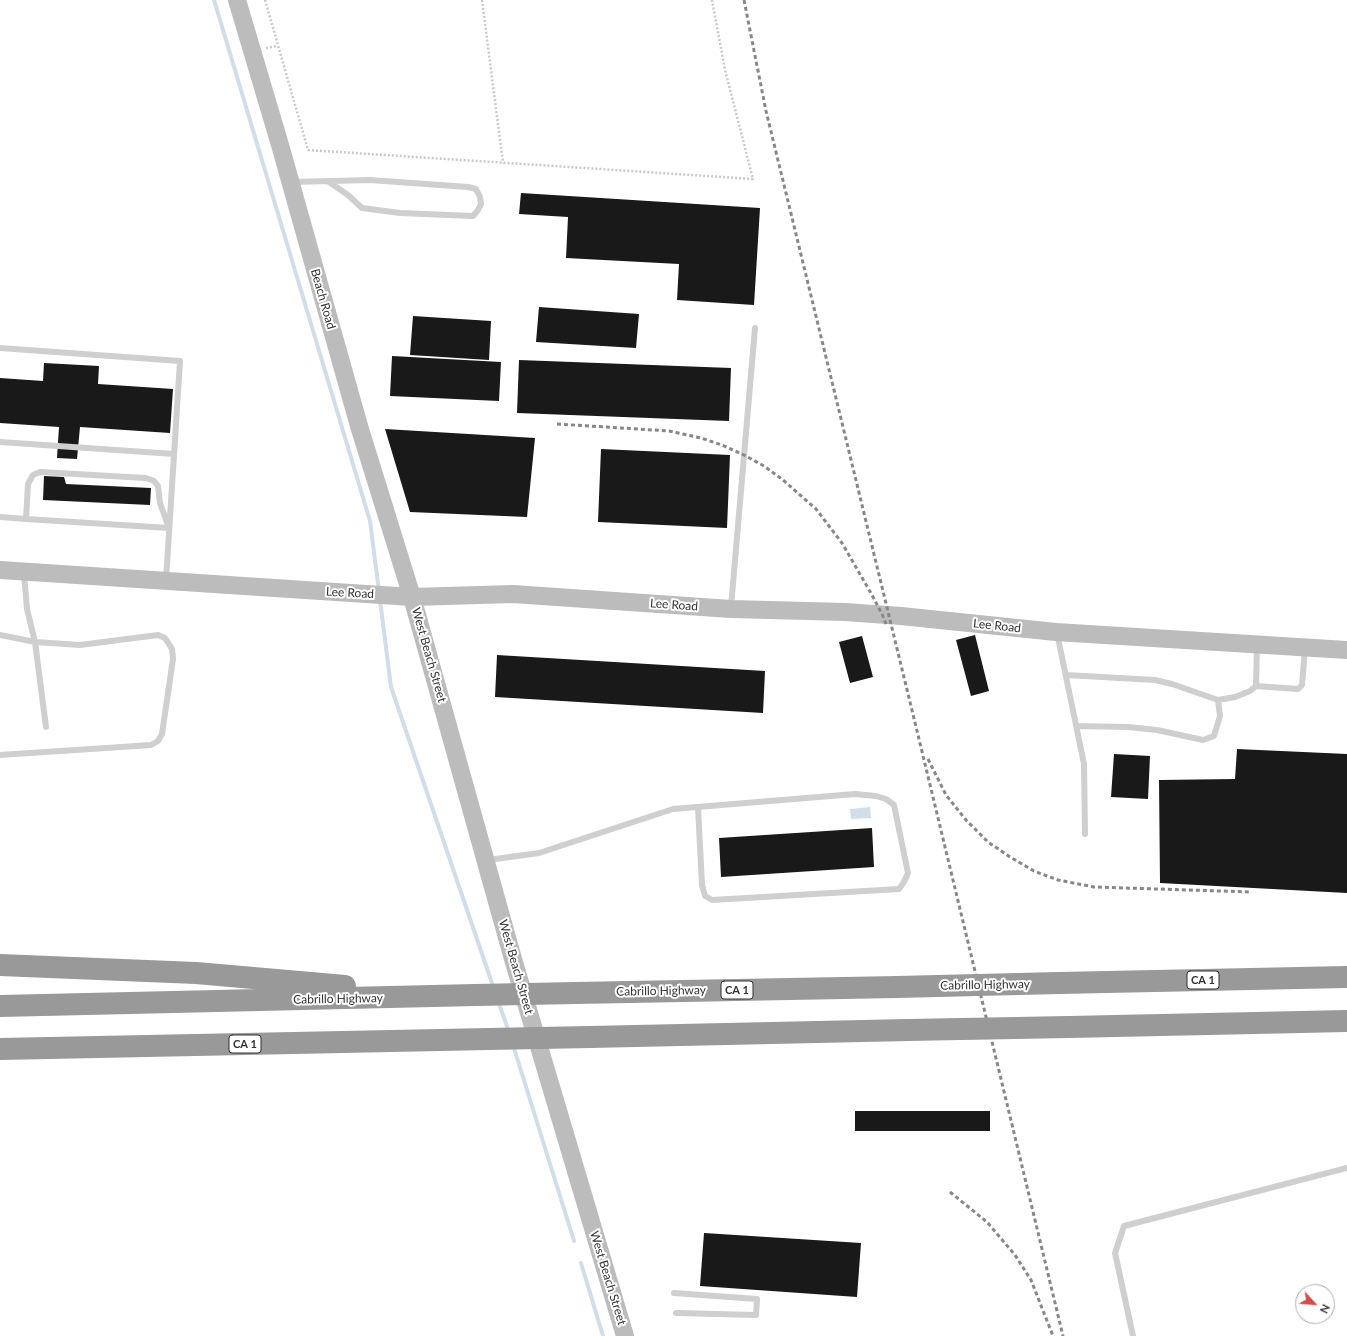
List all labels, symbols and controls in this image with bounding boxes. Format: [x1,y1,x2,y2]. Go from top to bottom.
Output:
street label: Beach Road [308,267,338,331]
street label: Lee Road [326,585,374,601]
street label: Lee Road [650,596,698,614]
street label: West Beach Street [409,606,449,704]
street label: Lee Road [972,616,1022,636]
street label: West Beach Street [496,918,536,1016]
road number: CA 1 [1187,971,1219,989]
street label: Cabrillo Highway [940,977,1030,993]
road number: CA 1 [721,981,753,999]
street label: Cabrillo Highway [616,983,706,999]
street label: Cabrillo Highway [293,991,383,1007]
road number: CA 1 [229,1035,261,1053]
street label: West Beach Street [587,1229,629,1327]
north arrow [1295,1284,1335,1324]
text: N [1318,1302,1333,1316]

